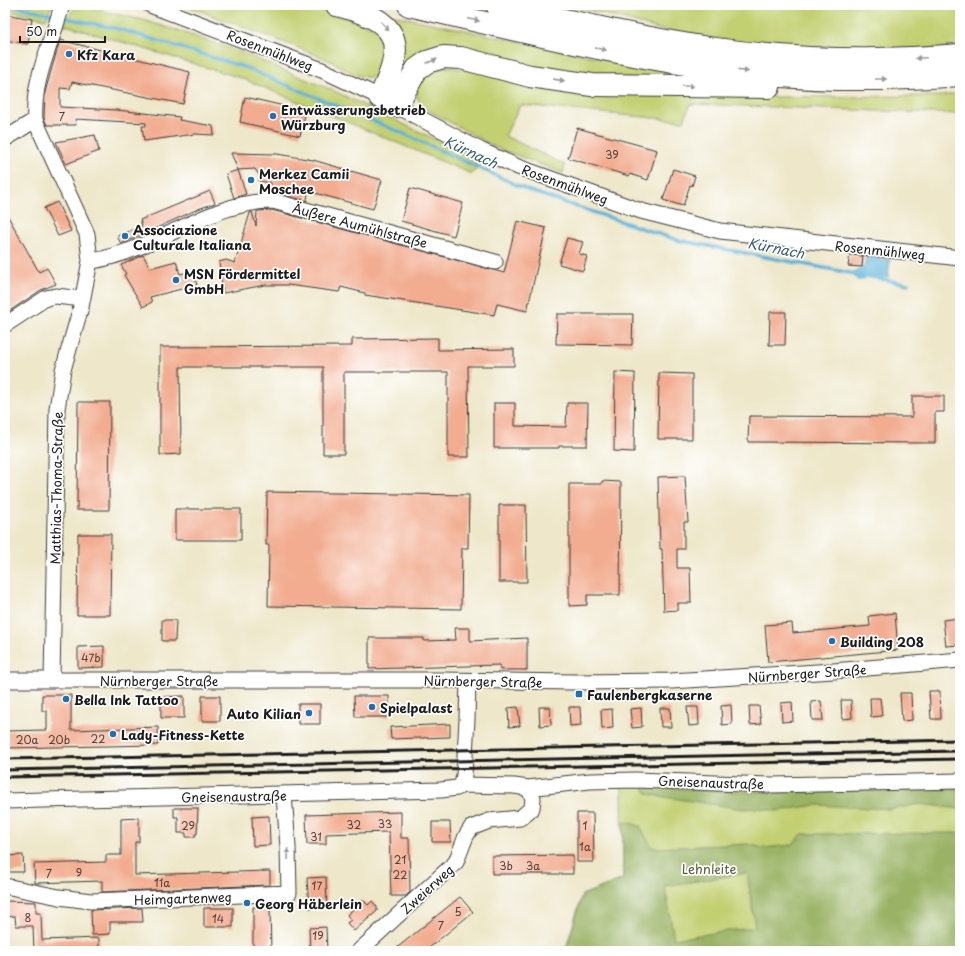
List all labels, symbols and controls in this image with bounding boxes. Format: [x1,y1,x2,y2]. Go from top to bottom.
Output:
scale bar [20,18,105,44]
one-way arrow [468,18,480,24]
one-way arrow [380,21,389,31]
text: 50 m [26,22,57,40]
street label: Rosenmühlweg [224,25,316,75]
place label: Kfz Kara [77,45,135,64]
one-way arrow [595,46,607,52]
marker: Kfz Kara [64,49,74,59]
one-way arrow [915,54,927,61]
one-way arrow [427,57,439,63]
one-way arrow [737,68,749,75]
one-way arrow [875,76,888,82]
one-way arrow [553,77,565,83]
one-way arrow [682,83,695,89]
place label: Entwässerungsbetrieb Würzburg [281,100,426,134]
house number: 7 [59,108,65,125]
marker: Entwässerungsbetrieb Würzburg [268,111,278,121]
water label: Kürnach [441,130,502,174]
house number: 39 [605,146,619,163]
street label: Rosenmühlweg [519,160,611,208]
place label: Merkez Camii Moschee [259,164,349,198]
marker: Merkez Camii Moschee [246,175,256,185]
street label: Äußere Aumühlstraße [290,198,430,252]
place label: Associazione Culturale Italiana [133,220,251,254]
marker: Associazione Culturale Italiana [120,231,130,241]
water label: Kürnach [746,232,807,264]
street label: Rosenmühlweg [834,236,926,264]
place label: MSN Fördermittel GmbH [184,264,301,298]
marker: MSN Fördermittel GmbH [171,275,181,285]
street label: Matthias-Thoma-Straße [45,411,67,564]
place label: Building 208 [840,632,924,651]
marker: Building 208 [827,636,837,646]
house number: 47b [81,649,101,666]
street label: Nürnberger Straße [747,659,867,687]
street label: Nürnberger Straße [424,670,542,692]
street label: Nürnberger Straße [100,671,218,690]
place label: Faulenbergkaserne [587,685,713,704]
marker: Faulenbergkaserne [574,689,584,699]
place label: Bella Ink Tattoo [74,690,179,709]
marker: Bella Ink Tattoo [61,694,71,704]
place label: Spielpalast [380,698,453,717]
marker: Spielpalast [367,702,377,712]
place label: Auto Kilian [227,704,301,723]
marker: Auto Kilian [304,708,314,718]
place label: Lady-Fitness-Kette [121,725,245,744]
marker: Lady-Fitness-Kette [108,729,118,739]
house number: 22 [91,730,105,747]
house number: 20a [16,731,38,748]
house number: 20b [48,731,70,748]
street label: Gneisenaustraße [658,771,764,793]
street label: Gneisenaustraße [181,786,287,806]
house number: 33 [378,815,392,832]
house number: 32 [347,816,362,833]
house number: 29 [181,817,195,834]
house number: 1 [583,817,588,834]
house number: 31 [310,828,322,845]
house number: 1a [579,838,591,855]
one-way arrow [285,847,291,860]
house number: 21 [394,851,406,868]
house number: 3b [499,857,513,874]
house number: 3a [526,857,540,874]
park label: Lehnleite [682,859,736,878]
street label: Zweierweg [396,860,458,918]
house number: 9 [76,864,82,881]
house number: 7 [46,865,52,882]
house number: 22 [393,866,407,883]
house number: 11a [154,874,170,891]
house number: 17 [312,877,323,894]
street label: Heimgartenweg [134,887,232,909]
place label: Georg Häberlein [255,894,362,913]
marker: Georg Häberlein [242,898,252,908]
house number: 5 [454,903,462,920]
house number: 8 [25,909,32,926]
house number: 14 [212,910,224,927]
house number: 7 [438,917,444,934]
house number: 19 [312,927,324,944]

